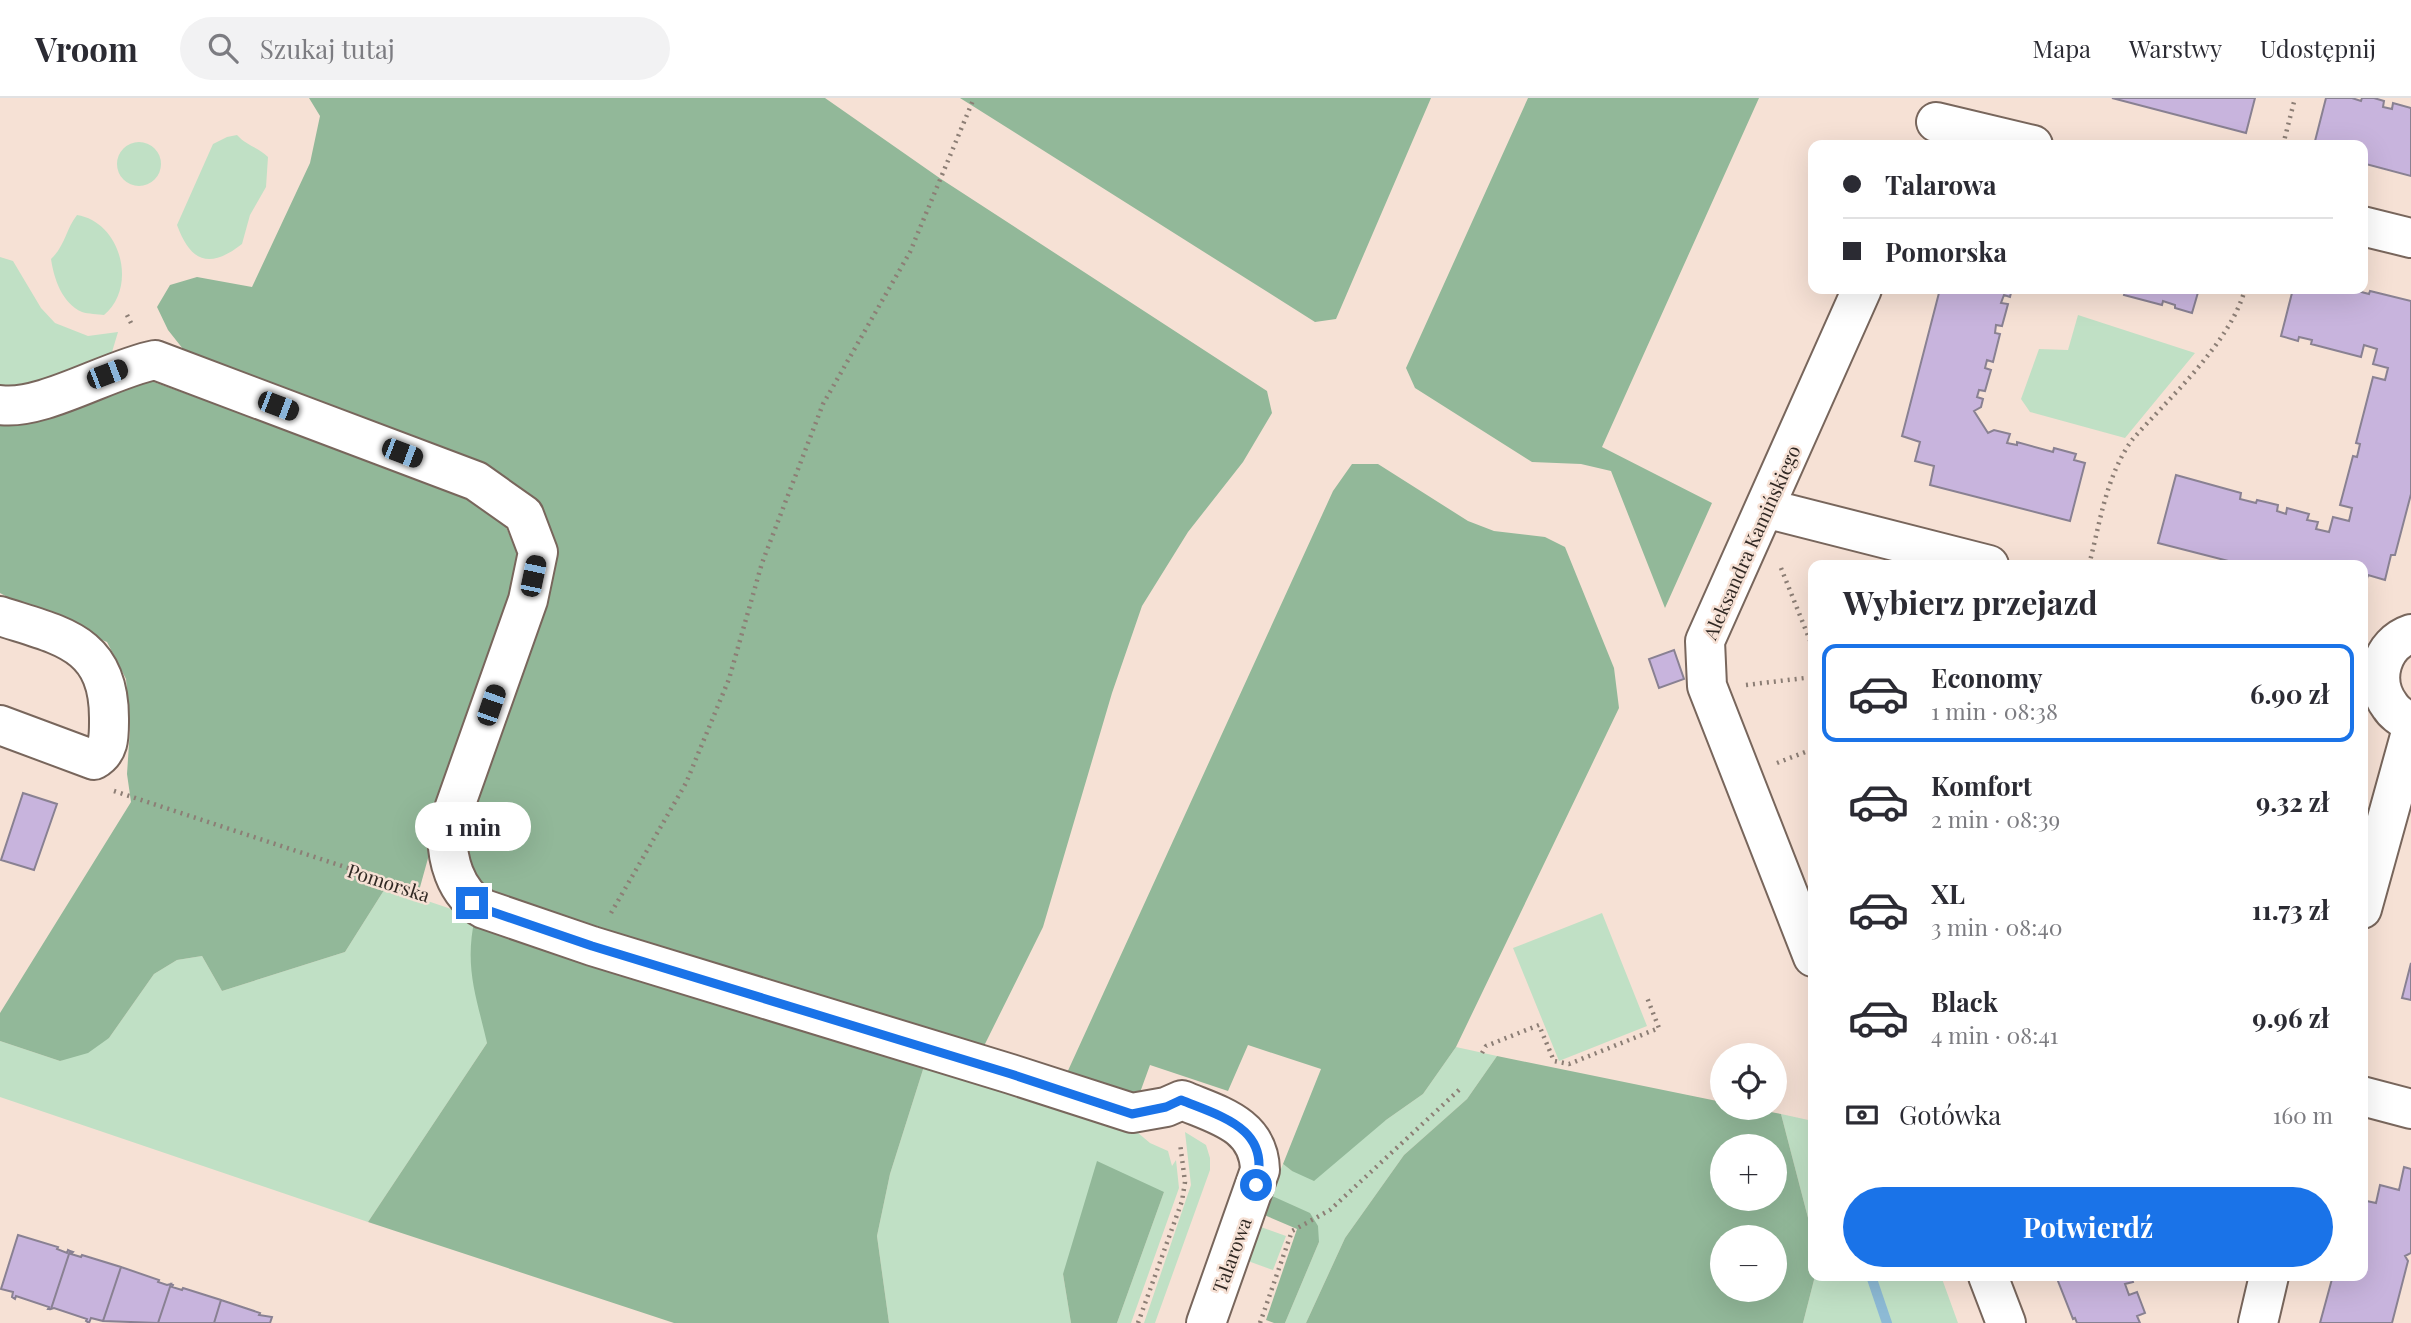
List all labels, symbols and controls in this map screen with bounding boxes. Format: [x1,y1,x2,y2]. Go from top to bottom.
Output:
search box [180,17,670,80]
text: Vroom [35,26,138,70]
icon: search [204,29,242,67]
text: Szukaj tutaj [260,31,395,66]
text: Mapa [2032,32,2091,64]
text: Warstwy [2129,32,2222,64]
text: Udostępnij [2260,32,2376,64]
text: Talarowa [1885,167,1997,202]
text: Pomorska [1885,234,2007,269]
car [84,357,131,391]
car [255,389,302,423]
car [379,436,426,470]
street label: Aleksandra Kamińskiego [1696,441,1806,644]
car [519,553,548,599]
text: Wybierz przejazd [1843,580,2098,623]
text: Economy [1931,660,2042,695]
icon: car [1847,662,1910,725]
text: 6.90 zł [2250,676,2329,711]
car [475,682,508,728]
text: 1 min · 08:38 [1931,695,2058,726]
text: Komfort [1931,768,2032,803]
icon: car [1847,770,1910,833]
text: 9.32 zł [2256,784,2329,819]
callout: 1 min [414,802,530,850]
text: 2 min · 08:39 [1931,803,2060,834]
text: 1 min [445,811,501,842]
street label: Pomorska [344,856,434,908]
text: XL [1931,876,1965,911]
icon: car [1847,878,1910,941]
route end [456,887,488,919]
text: 11.73 zł [2252,892,2329,927]
text: 3 min · 08:40 [1931,911,2063,942]
text: Black [1931,984,1998,1019]
icon: car [1847,986,1910,1049]
text: 9.96 zł [2252,1000,2329,1035]
text: 4 min · 08:41 [1931,1019,2058,1050]
map controls [1710,1043,1787,1302]
button: locate [1710,1043,1787,1120]
icon: cash [1843,1096,1881,1134]
text: Gotówka [1899,1097,2001,1132]
text: 160 m [2273,1099,2333,1130]
button: + [1710,1134,1787,1211]
route start [1240,1169,1272,1201]
button: Potwierdź [1843,1187,2333,1267]
street label: Talarowa [1205,1213,1257,1296]
button: − [1710,1225,1787,1302]

